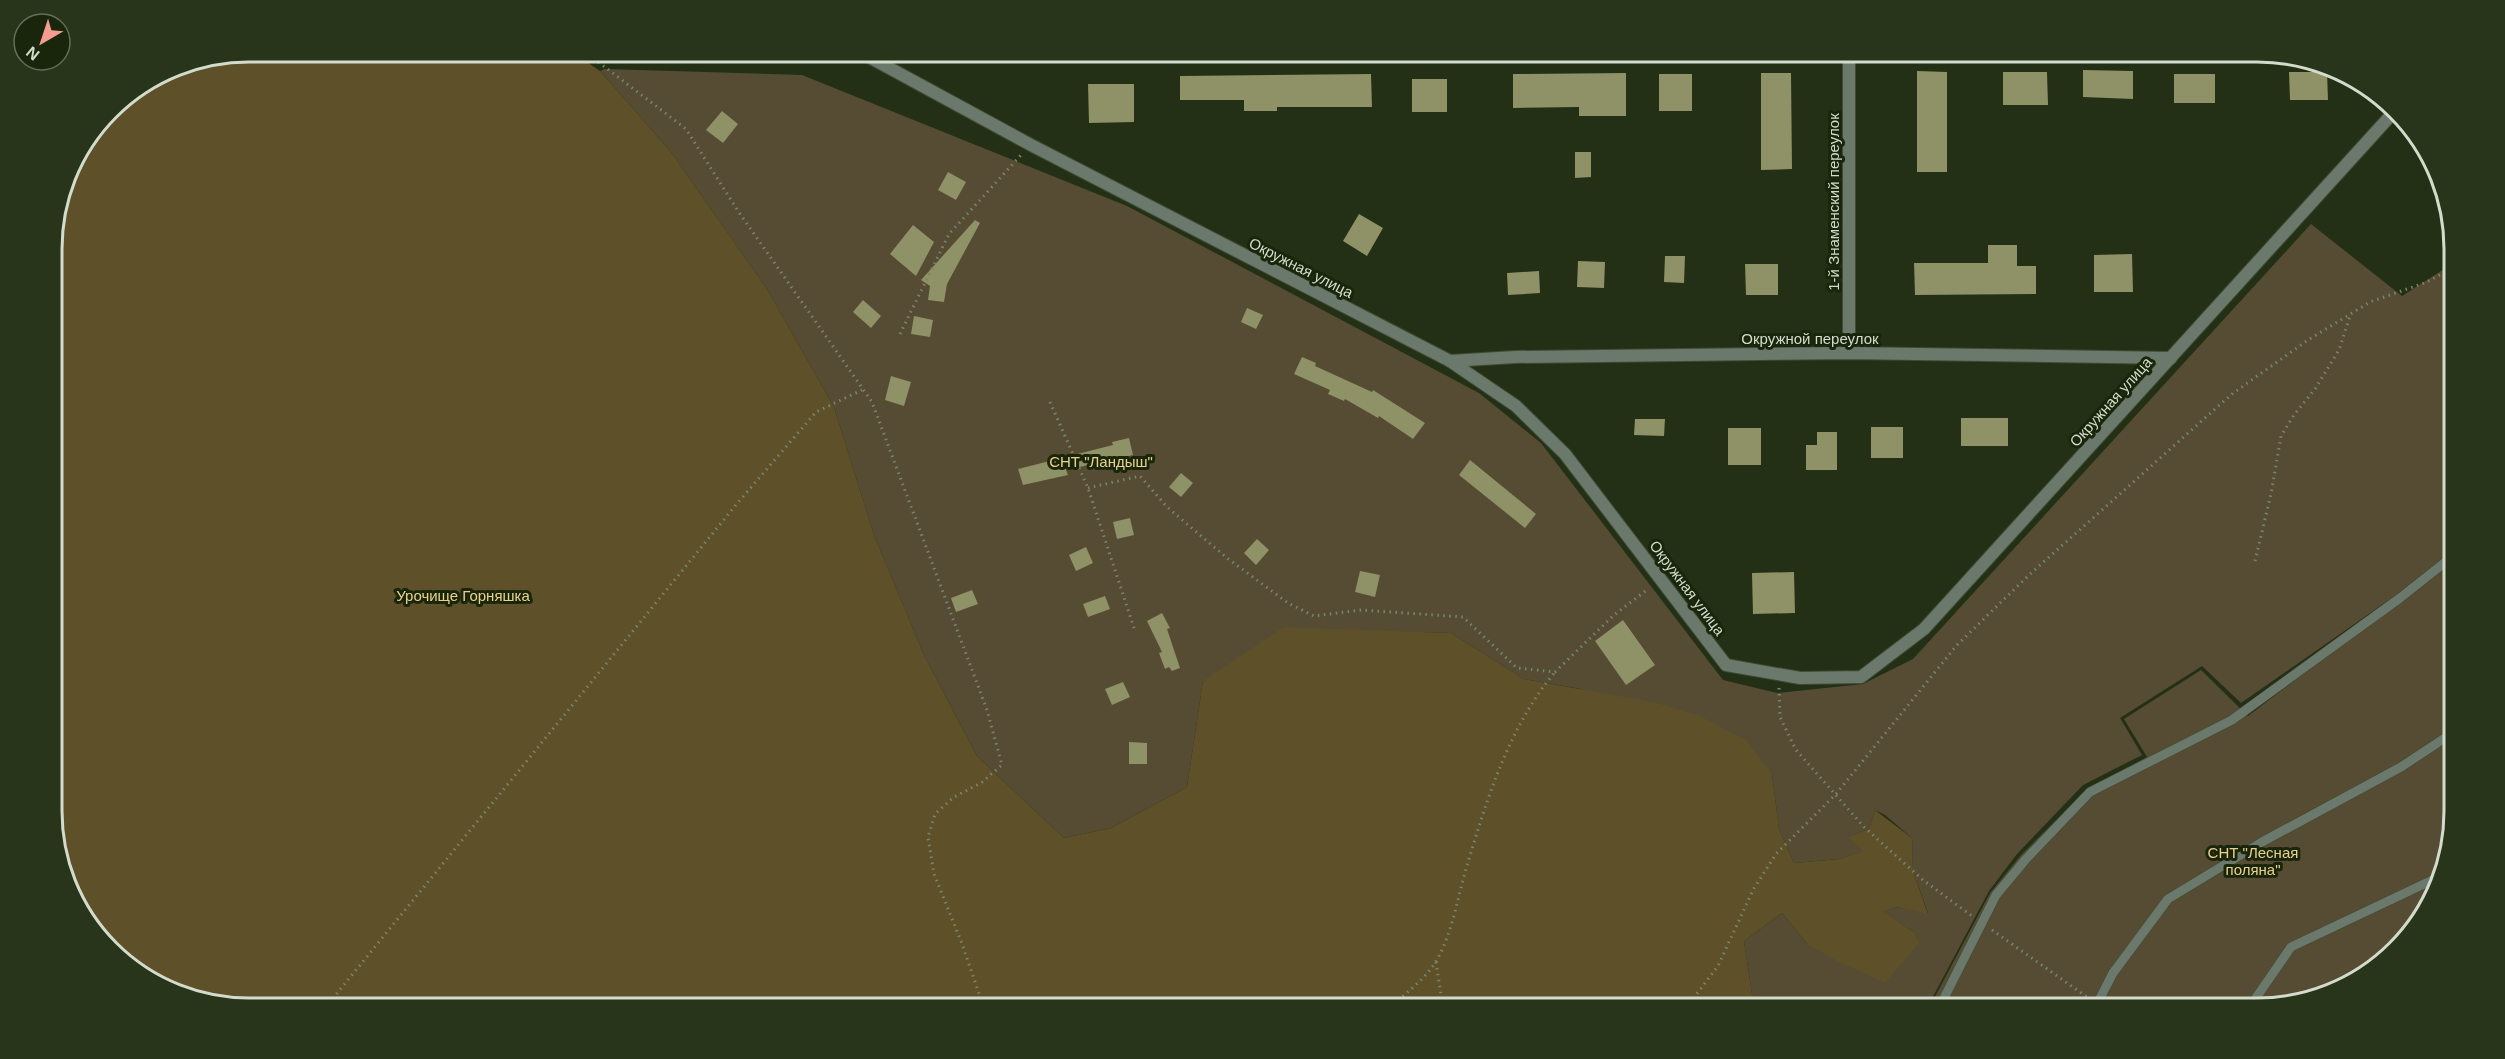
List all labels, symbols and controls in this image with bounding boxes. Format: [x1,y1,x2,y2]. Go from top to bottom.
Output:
north arrow [12,12,72,72]
text: N [23,43,43,64]
street label: 1-й Знаменский переулок [1825,113,1842,291]
street label: Окружная улица [1246,234,1357,301]
street label: Окружной переулок [1741,330,1879,347]
street label: Окружная улица [2066,353,2156,450]
park label: СНТ "Ландыш" [1049,453,1153,470]
street label: Окружная улица [1646,537,1729,639]
park label: Урочище Горняшка [396,587,530,604]
park label: СНТ "Лесная поляна" [2208,844,2298,878]

